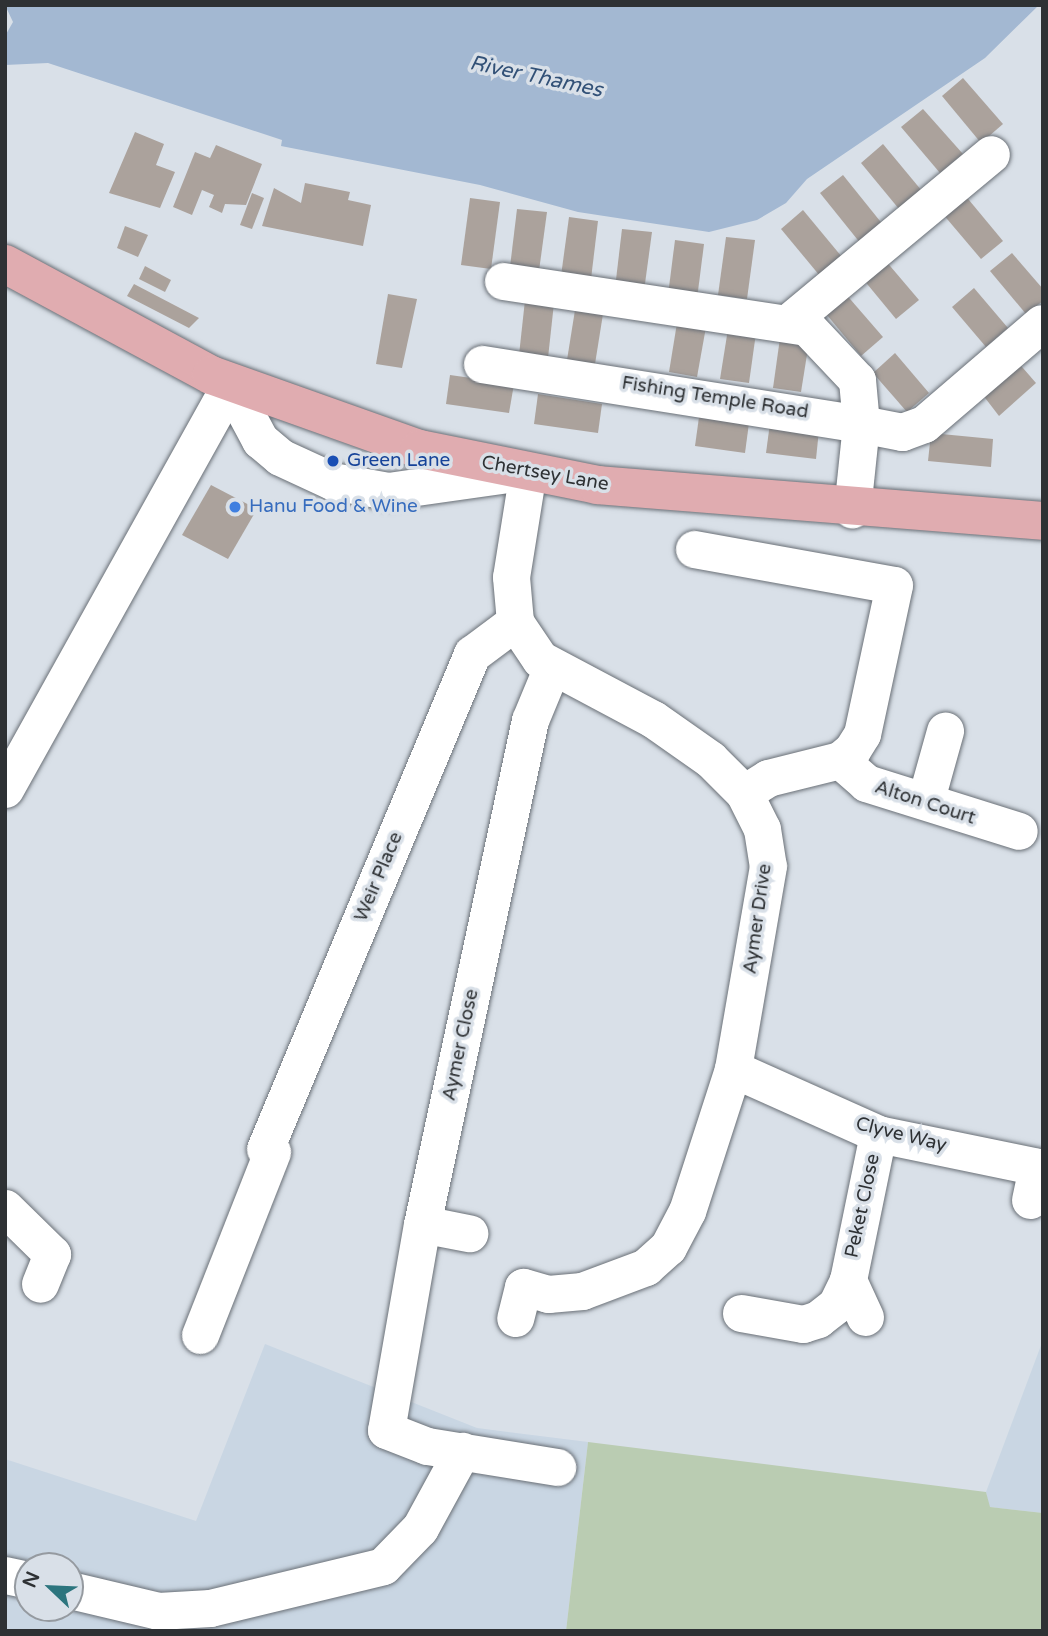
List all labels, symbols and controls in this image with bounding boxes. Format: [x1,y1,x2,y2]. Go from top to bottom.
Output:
water label: River Thames [467,51,605,103]
street label: Fishing Temple Road [620,372,810,424]
place label: Green Lane [347,450,450,472]
street label: Chertsey Lane [480,452,610,496]
marker: Green Lane [325,453,341,469]
place label: Hanu Food & Wine [249,496,418,518]
marker: Hanu Food & Wine [227,499,243,515]
street label: Alton Court [872,776,978,830]
street label: Weir Place [350,829,408,925]
street label: Aymer Drive [739,863,777,975]
street label: Aymer Close [438,987,484,1103]
street label: Clyve Way [853,1113,949,1157]
street label: Peket Close [841,1152,885,1260]
north arrow [14,1552,84,1622]
text: N [18,1568,45,1591]

